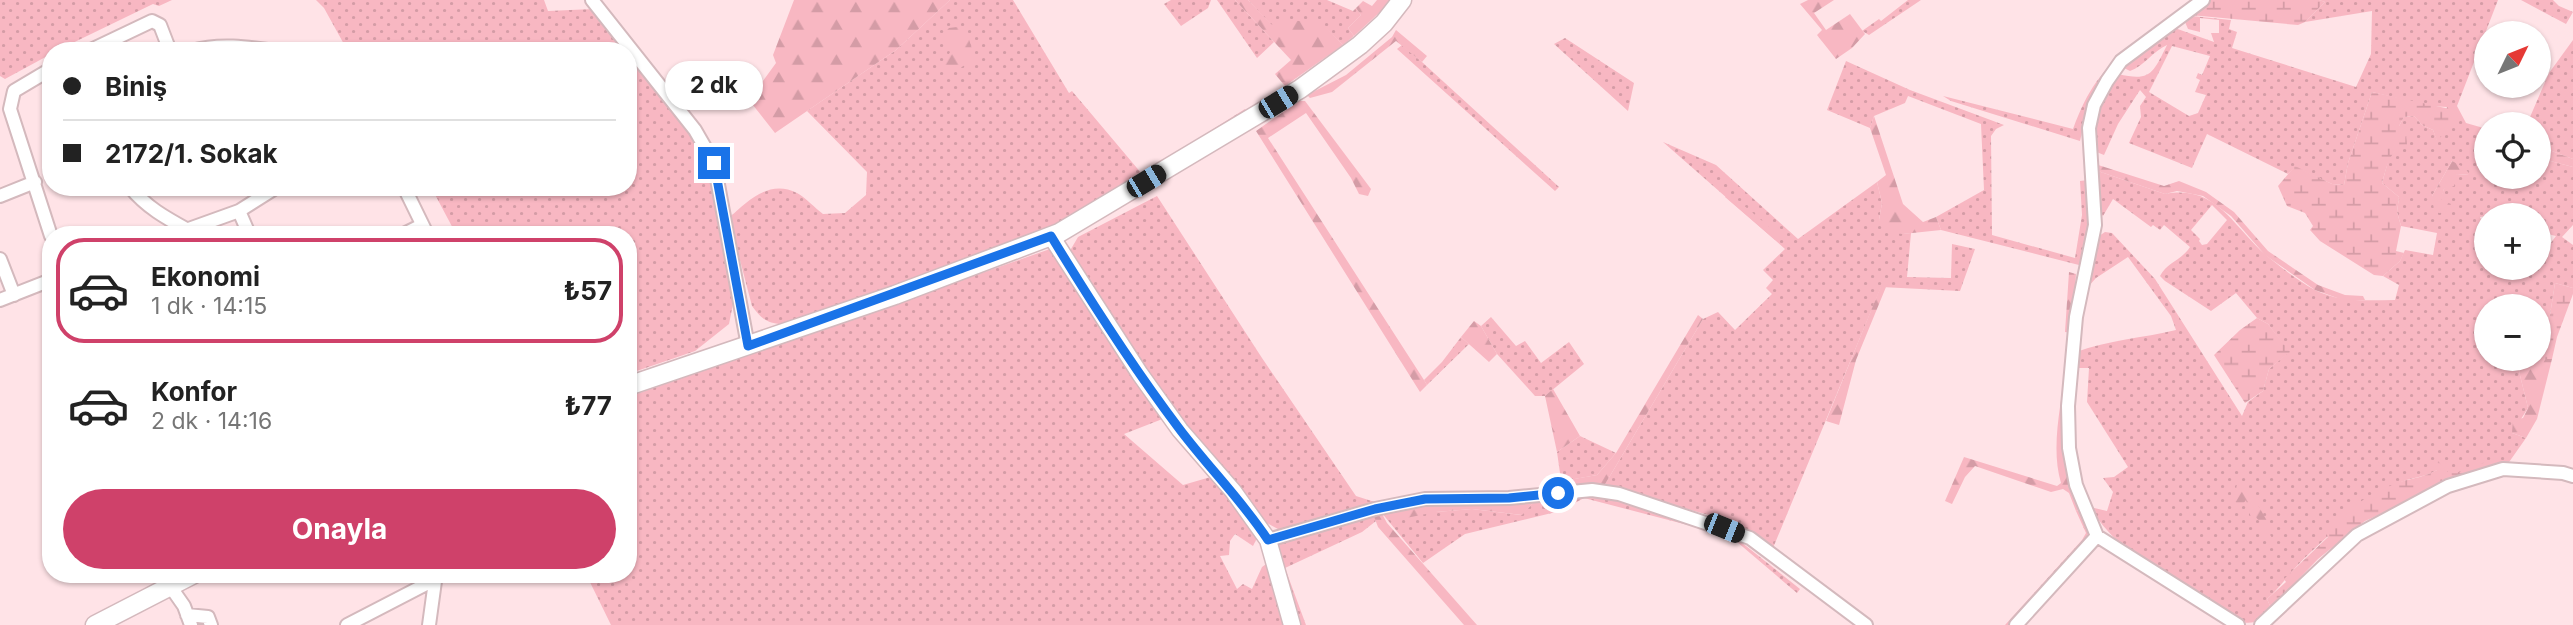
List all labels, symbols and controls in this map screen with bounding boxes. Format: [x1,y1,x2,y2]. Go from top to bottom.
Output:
north arrow [2474,21,2552,98]
map controls [2474,21,2551,371]
callout: 2 dk [665,61,763,110]
text: Biniş [105,71,167,102]
text: 2 dk [690,71,738,99]
car [1255,82,1302,122]
button: locate [2474,112,2551,189]
text: 2172/1. Sokak [105,138,278,169]
route end [698,147,730,179]
car [1123,161,1170,201]
button: + [2474,203,2551,280]
icon: car [67,259,130,322]
text: Ekonomi [151,261,260,292]
text: ₺57 [564,275,612,306]
text: 1 dk · 14:15 [151,292,267,320]
button: − [2474,294,2551,371]
icon: car [67,374,130,437]
text: Konfor [151,376,237,407]
text: ₺77 [564,390,612,421]
text: 2 dk · 14:16 [151,407,272,435]
route start [1542,477,1574,509]
button: Onayla [63,489,616,569]
car [1701,510,1748,546]

